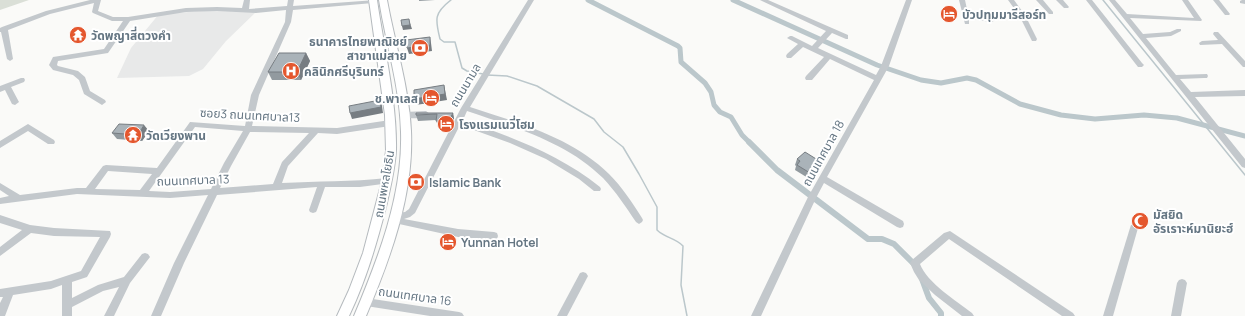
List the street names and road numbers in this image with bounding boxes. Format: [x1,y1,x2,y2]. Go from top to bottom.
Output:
street label: ถนนนามล [445,60,485,110]
street label: ซอย3 ถนนเทศบาล13 [199,104,301,126]
street label: ถนนเทศบาล 18 [798,117,848,189]
street label: ถนนพหลโยธิน [370,149,398,219]
street label: ถนนเทศบาล 13 [156,170,230,190]
street label: ถนนเทศบาล 16 [377,282,453,310]

